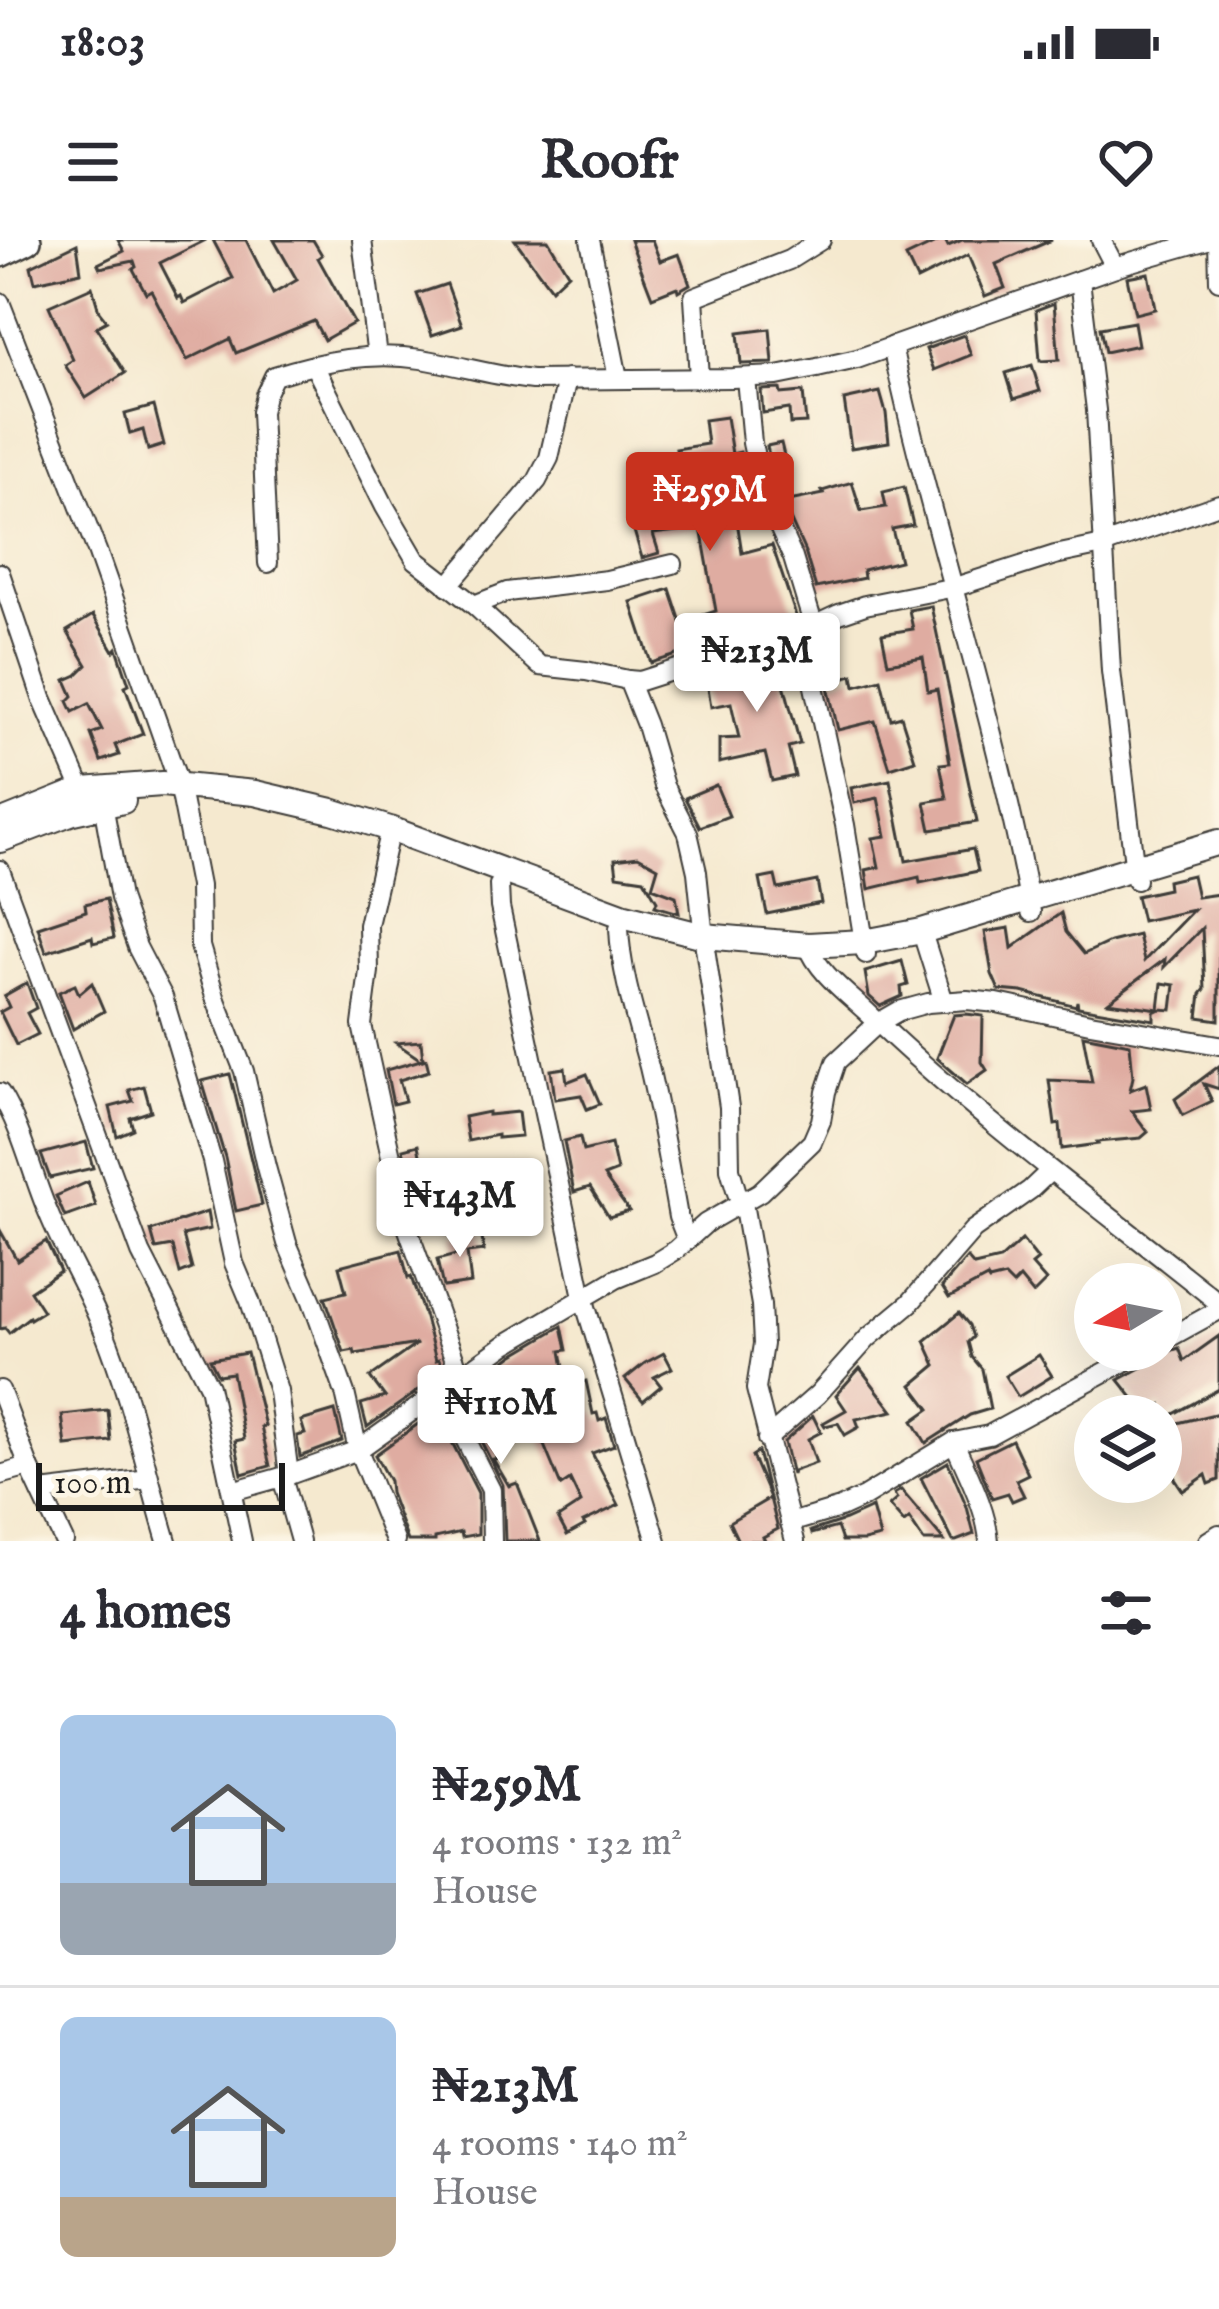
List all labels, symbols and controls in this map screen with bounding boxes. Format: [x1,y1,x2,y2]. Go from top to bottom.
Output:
text: 18:03 [60,14,145,71]
text: Roofr [540,128,679,197]
icon: menu [60,129,126,195]
icon: heart [1093,129,1159,195]
pin: ₦259M [626,452,794,554]
text: ₦259M [653,466,767,515]
pin: ₦213M [673,613,841,715]
text: ₦213M [701,627,813,676]
pin: ₦143M [376,1158,544,1260]
text: ₦143M [403,1172,517,1221]
north arrow [1074,1263,1182,1371]
map controls [1074,1263,1182,1503]
pin: ₦110M [417,1365,585,1467]
text: ₦110M [445,1379,557,1428]
button: layers [1074,1395,1182,1503]
scale bar [36,1457,285,1510]
text: 100 m [54,1463,131,1505]
icon: filters [1093,1580,1159,1646]
text: 4 homes [60,1581,231,1646]
text: ₦259M [432,1754,581,1819]
icon: home [156,1763,300,1907]
text: 4 rooms · 132 m² [432,1819,682,1868]
text: House [432,1868,538,1917]
text: ₦213M [432,2055,579,2120]
icon: home [156,2065,300,2209]
text: 4 rooms · 140 m² [432,2120,688,2169]
text: House [432,2169,538,2218]

